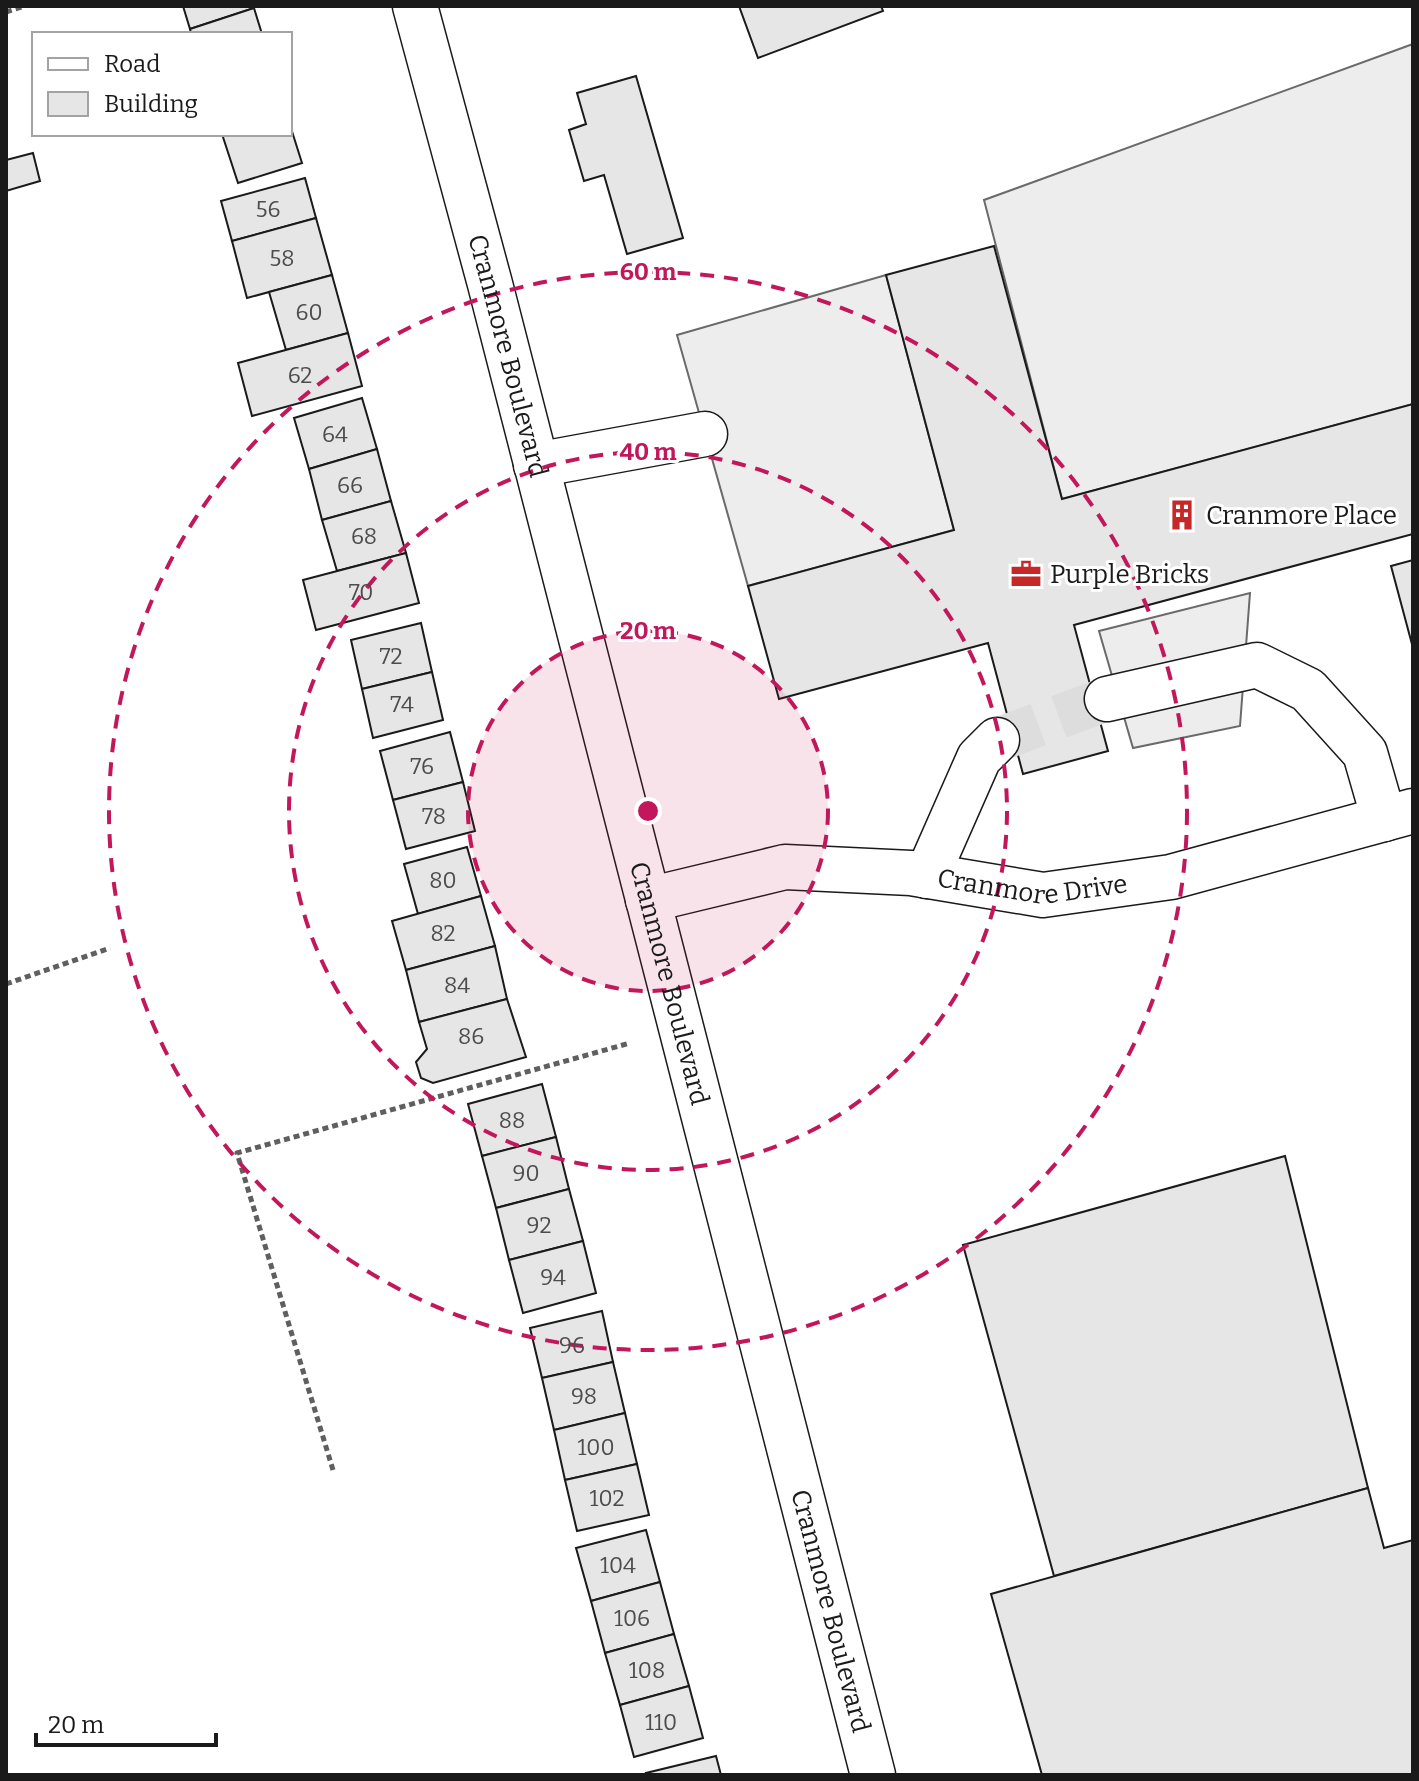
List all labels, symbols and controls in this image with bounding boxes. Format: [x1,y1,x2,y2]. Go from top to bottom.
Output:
legend [32,32,292,136]
text: Road [104,50,160,78]
text: Building [104,90,198,118]
house number: 56 [256,196,280,223]
street label: Cranmore Boulevard [462,231,555,481]
house number: 58 [270,245,294,272]
text: 60 m [620,258,676,286]
house number: 60 [295,299,323,326]
house number: 62 [288,362,312,389]
house number: 64 [322,421,348,448]
text: 40 m [619,438,677,466]
house number: 66 [337,472,363,499]
building icon: Cranmore Place [1165,498,1199,532]
place label: Cranmore Place [1206,500,1397,531]
house number: 68 [351,523,377,550]
office icon: Purple Bricks [1009,557,1043,591]
place label: Purple Bricks [1050,559,1209,590]
house number: 70 [349,579,373,606]
text: 20 m [620,617,676,645]
house number: 72 [380,643,402,670]
house number: 74 [390,691,414,718]
house number: 76 [410,753,434,780]
centre of rings [634,797,662,825]
house number: 78 [422,803,446,830]
street label: Cranmore Boulevard [624,858,716,1108]
street label: Cranmore Drive [935,862,1129,911]
house number: 80 [429,867,457,894]
house number: 82 [430,920,456,947]
house number: 84 [444,972,470,999]
house number: 86 [458,1023,484,1050]
house number: 88 [499,1107,525,1134]
house number: 90 [513,1160,540,1187]
house number: 92 [527,1212,551,1239]
house number: 94 [540,1264,566,1291]
house number: 96 [559,1332,585,1359]
house number: 98 [571,1383,597,1410]
house number: 100 [577,1434,615,1461]
house number: 102 [589,1485,625,1512]
street label: Cranmore Boulevard [785,1486,877,1736]
house number: 104 [600,1552,636,1579]
house number: 106 [614,1605,650,1632]
house number: 108 [629,1657,665,1684]
scale bar [36,1697,216,1747]
house number: 110 [645,1709,677,1736]
text: 20 m [48,1711,104,1739]

